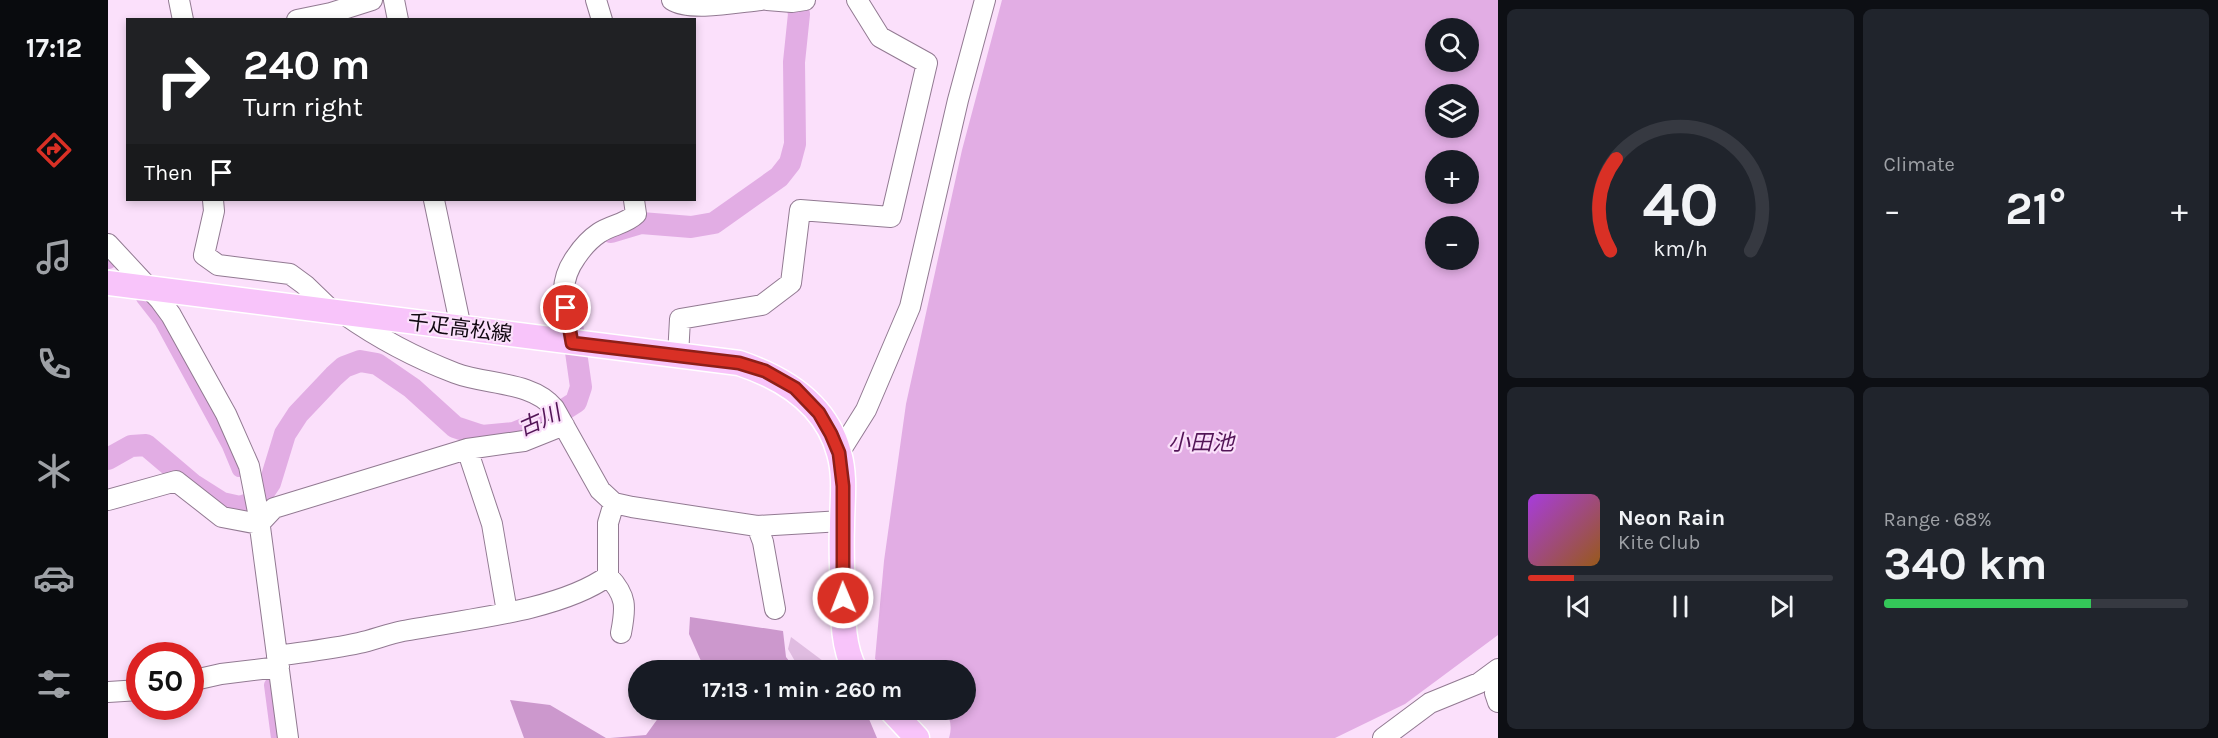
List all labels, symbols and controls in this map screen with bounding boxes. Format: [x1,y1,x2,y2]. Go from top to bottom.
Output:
map controls [1425,18,1479,270]
button: search [1425,18,1479,72]
text: 17:12 [26,32,82,64]
text: 240 m [243,40,370,90]
icon: right [144,42,222,120]
button: layers [1425,84,1479,138]
text: Turn right [243,91,363,123]
icon: directions [33,129,75,171]
button: + [1425,150,1479,204]
text: Climate [1884,153,1955,176]
icon: arrive [205,156,238,189]
text: Then [144,160,193,186]
text: 40 [1642,168,1719,241]
text: 21° [2005,183,2066,235]
text: − [1884,191,1901,229]
text: + [2171,191,2188,229]
button: − [1425,216,1479,270]
icon: music [33,236,75,278]
text: km/h [1653,236,1707,261]
pin [540,282,591,333]
icon: arrive [549,291,582,324]
street label: 千疋高松線 [406,310,514,346]
icon: phone [33,343,75,385]
water label: 古川 [514,399,567,442]
water label: 小田池 [1168,430,1236,456]
icon: climate [33,450,75,492]
text: Neon Rain [1618,505,1725,531]
text: Range · 68% [1884,508,1992,531]
text: Kite Club [1618,531,1700,554]
text: 340 km [1884,538,2047,590]
icon: car [33,557,75,599]
position arrow [811,566,875,630]
icon: previous [1562,590,1595,623]
icon: pause [1664,590,1697,623]
icon: next [1765,590,1798,623]
speed limit sign: 50 [126,642,204,720]
icon: filters [33,663,75,705]
text: 17:13 · 1 min · 260 m [702,677,902,703]

